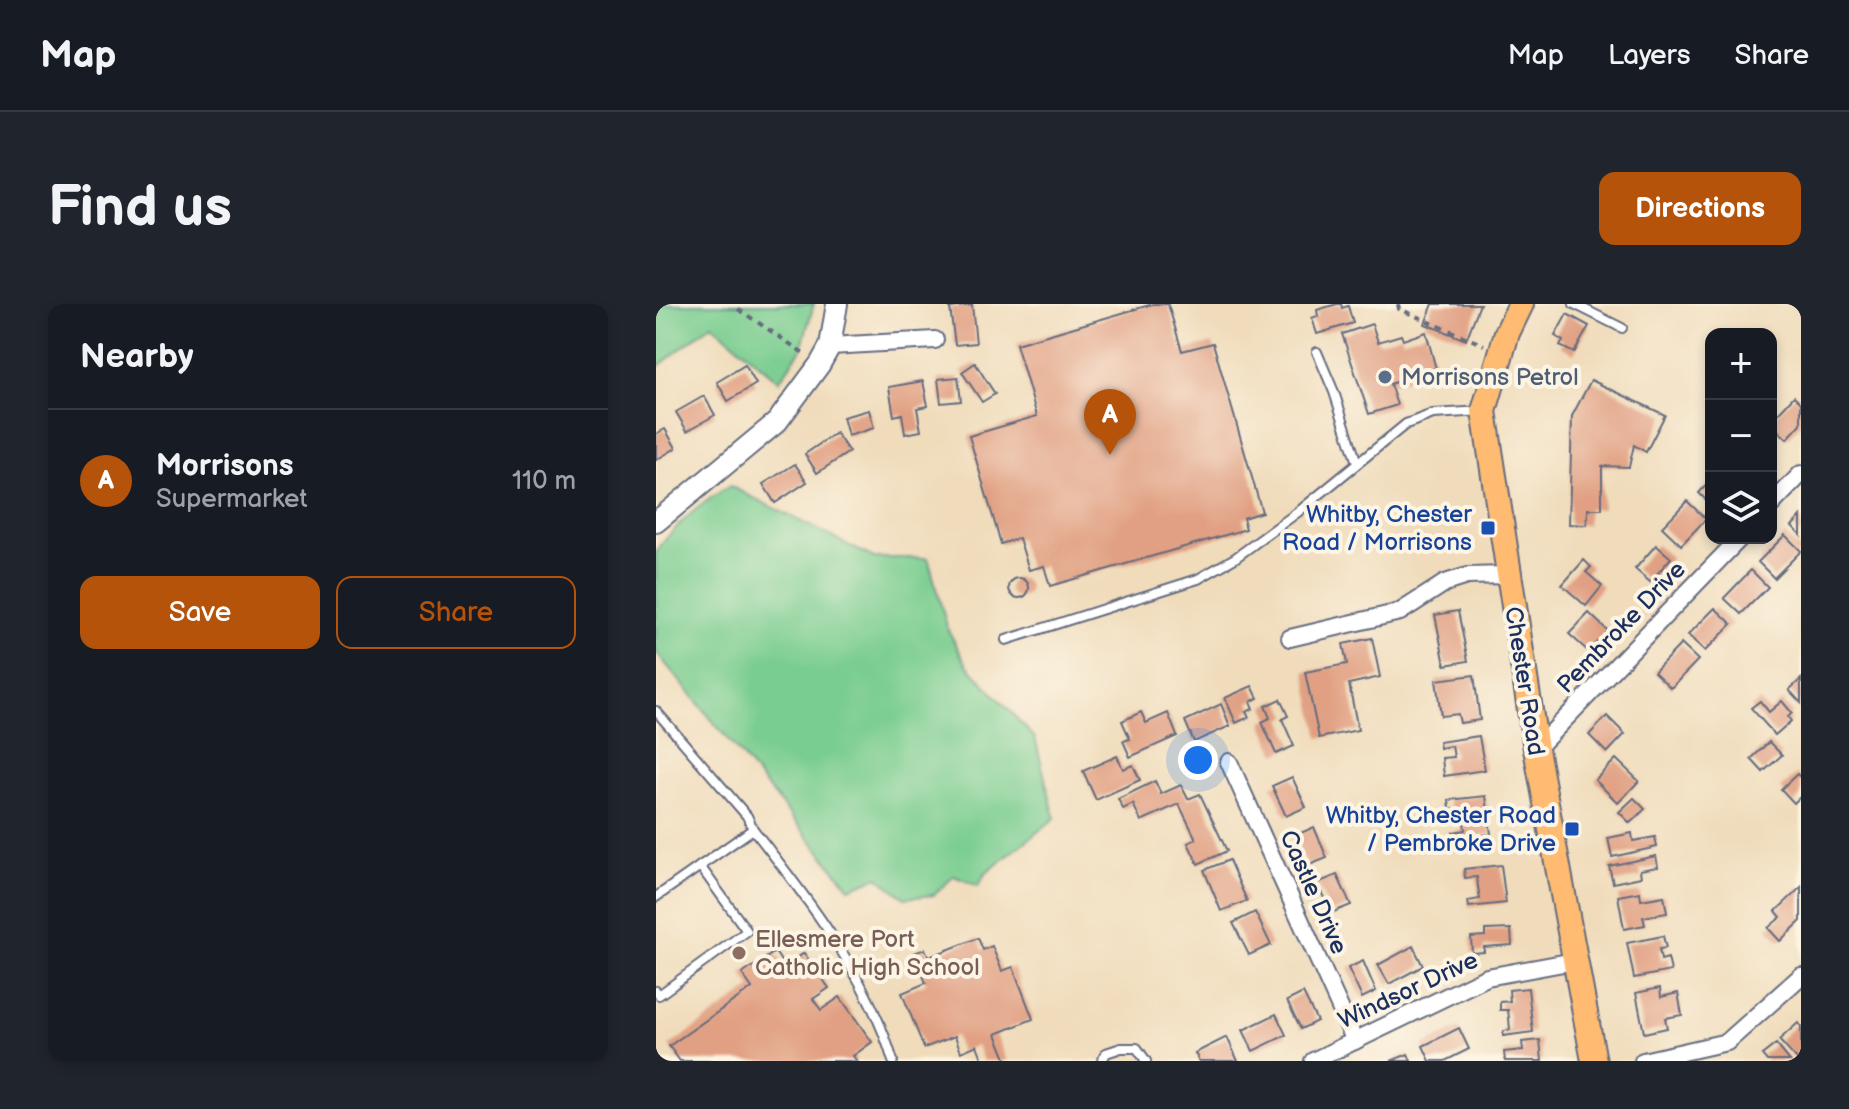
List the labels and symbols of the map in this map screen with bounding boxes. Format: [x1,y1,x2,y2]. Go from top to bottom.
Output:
place label: Morrisons Petrol [1401,363,1579,392]
marker: Morrisons Petrol [1376,368,1394,386]
pin: A [1084,389,1136,455]
place label: Whitby, Chester Road / Morrisons [1282,500,1472,557]
marker: Whitby, Chester Road / Morrisons [1479,519,1497,537]
street label: Pembroke Drive [1551,555,1692,699]
street label: Chester Road [1498,604,1551,758]
your location [1178,740,1218,780]
place label: Whitby, Chester Road / Pembroke Drive [1325,801,1556,858]
marker: Whitby, Chester Road / Pembroke Drive [1563,820,1581,838]
street label: Castle Drive [1273,826,1354,958]
place label: Ellesmere Port Catholic High School [755,925,980,982]
marker: Ellesmere Port Catholic High School [730,944,748,962]
street label: Windsor Drive [1334,945,1483,1035]

